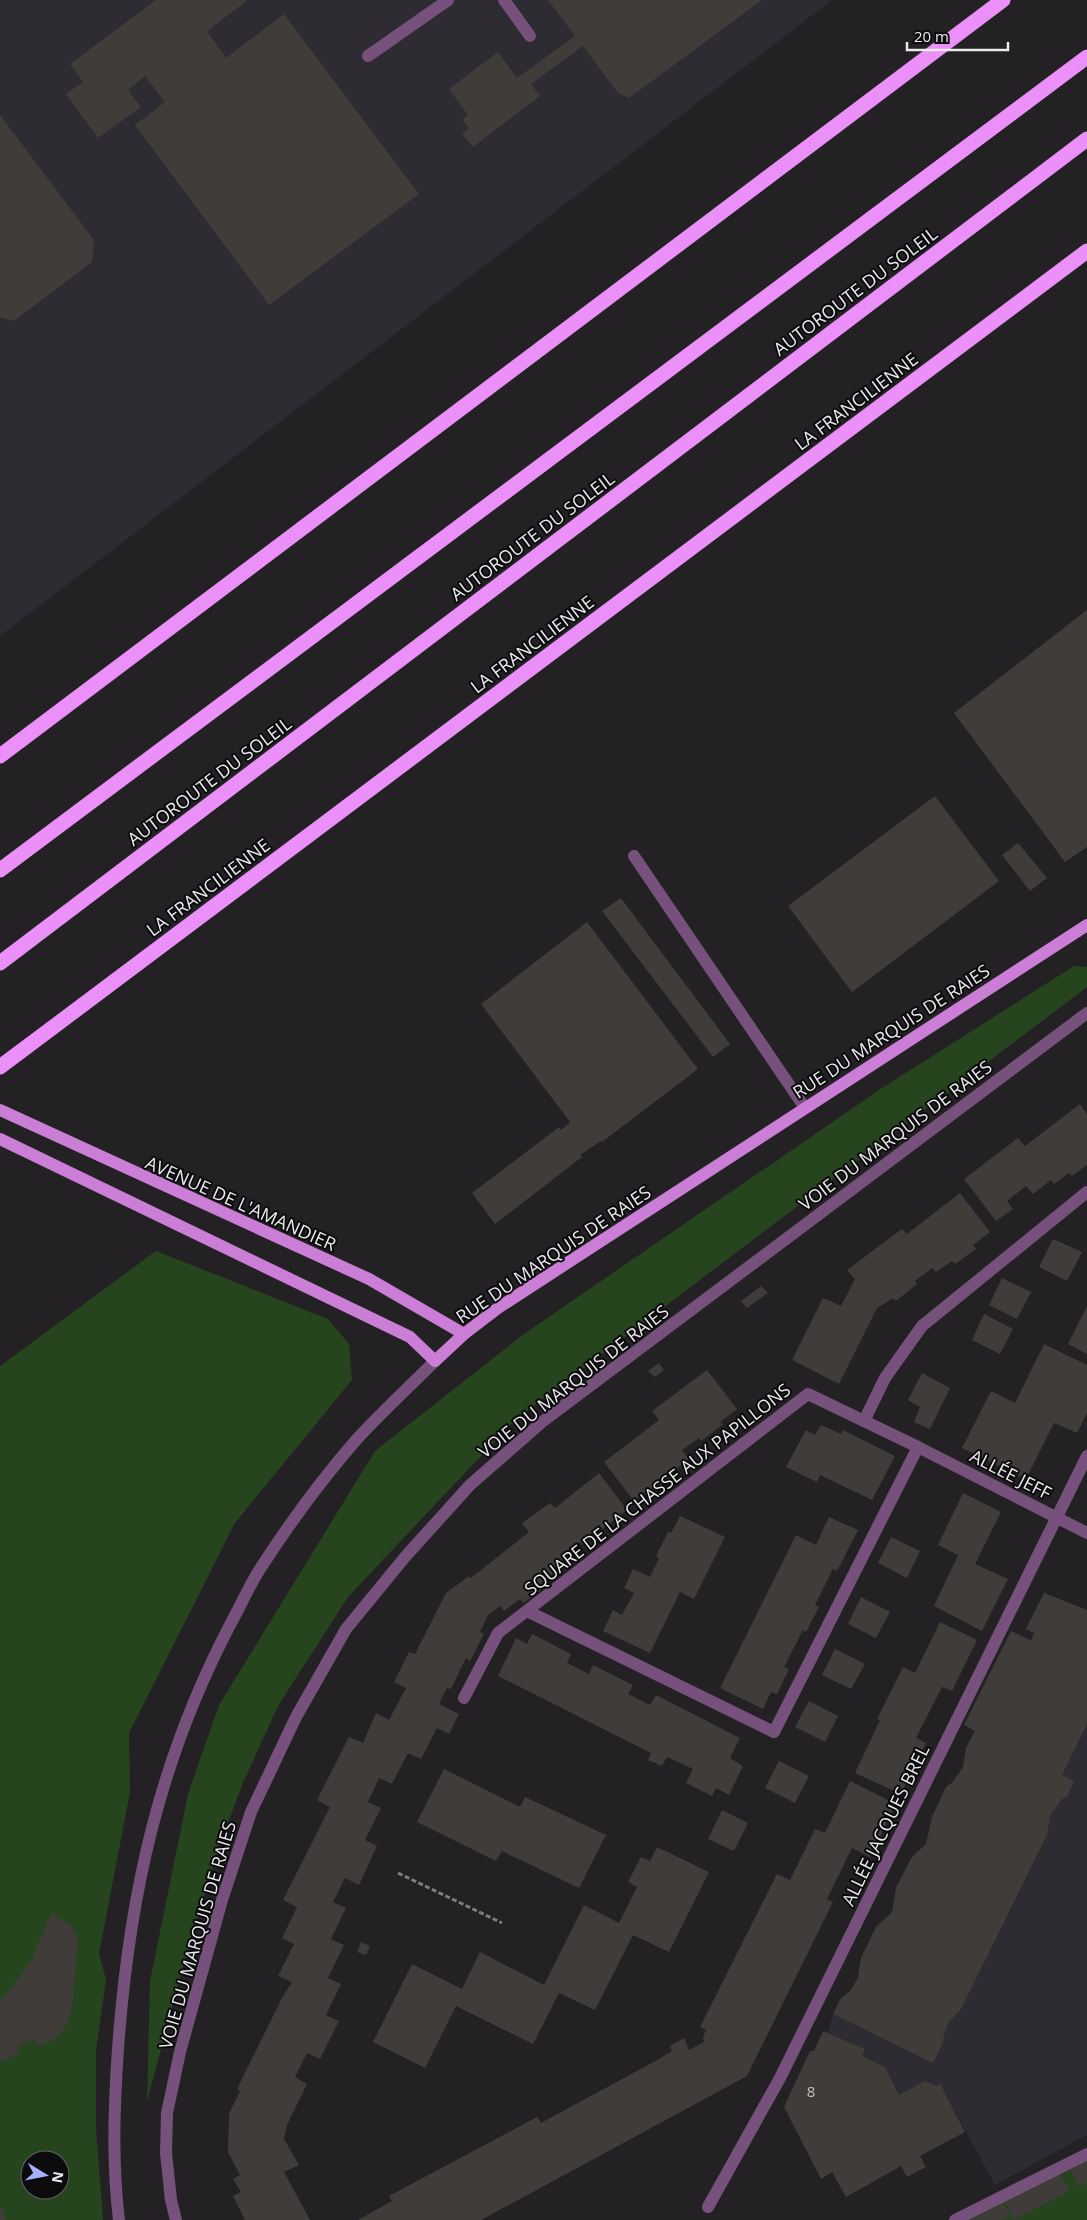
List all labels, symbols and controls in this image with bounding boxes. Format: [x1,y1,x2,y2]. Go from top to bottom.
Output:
scale bar [907,20,1008,52]
text: 20 m [914,26,949,46]
street label: AUTOROUTE DU SOLEIL [768,221,942,361]
street label: LA FRANCILIENNE [789,347,923,455]
street label: AUTOROUTE DU SOLEIL [445,466,619,606]
street label: LA FRANCILIENNE [465,590,599,698]
street label: AUTOROUTE DU SOLEIL [122,711,296,851]
street label: LA FRANCILIENNE [141,833,275,941]
street label: RUE DU MARQUIS DE RAIES [788,958,994,1104]
street label: VOIE DU MARQUIS DE RAIES [794,1054,996,1216]
street label: AVENUE DE L'AMANDIER [142,1150,340,1256]
street label: RUE DU MARQUIS DE RAIES [451,1180,655,1328]
street label: VOIE DU MARQUIS DE RAIES [473,1299,673,1463]
street label: SQUARE DE LA CHASSE AUX PAPILLONS [519,1377,795,1601]
street label: ALLÉE JEFF [966,1443,1056,1505]
street label: ALLÉE JACQUES BREL [836,1741,934,1909]
street label: VOIE DU MARQUIS DE RAIES [153,1818,241,2052]
house number: 8 [807,2081,815,2101]
north arrow [20,2150,70,2200]
text: N [48,2170,69,2185]

